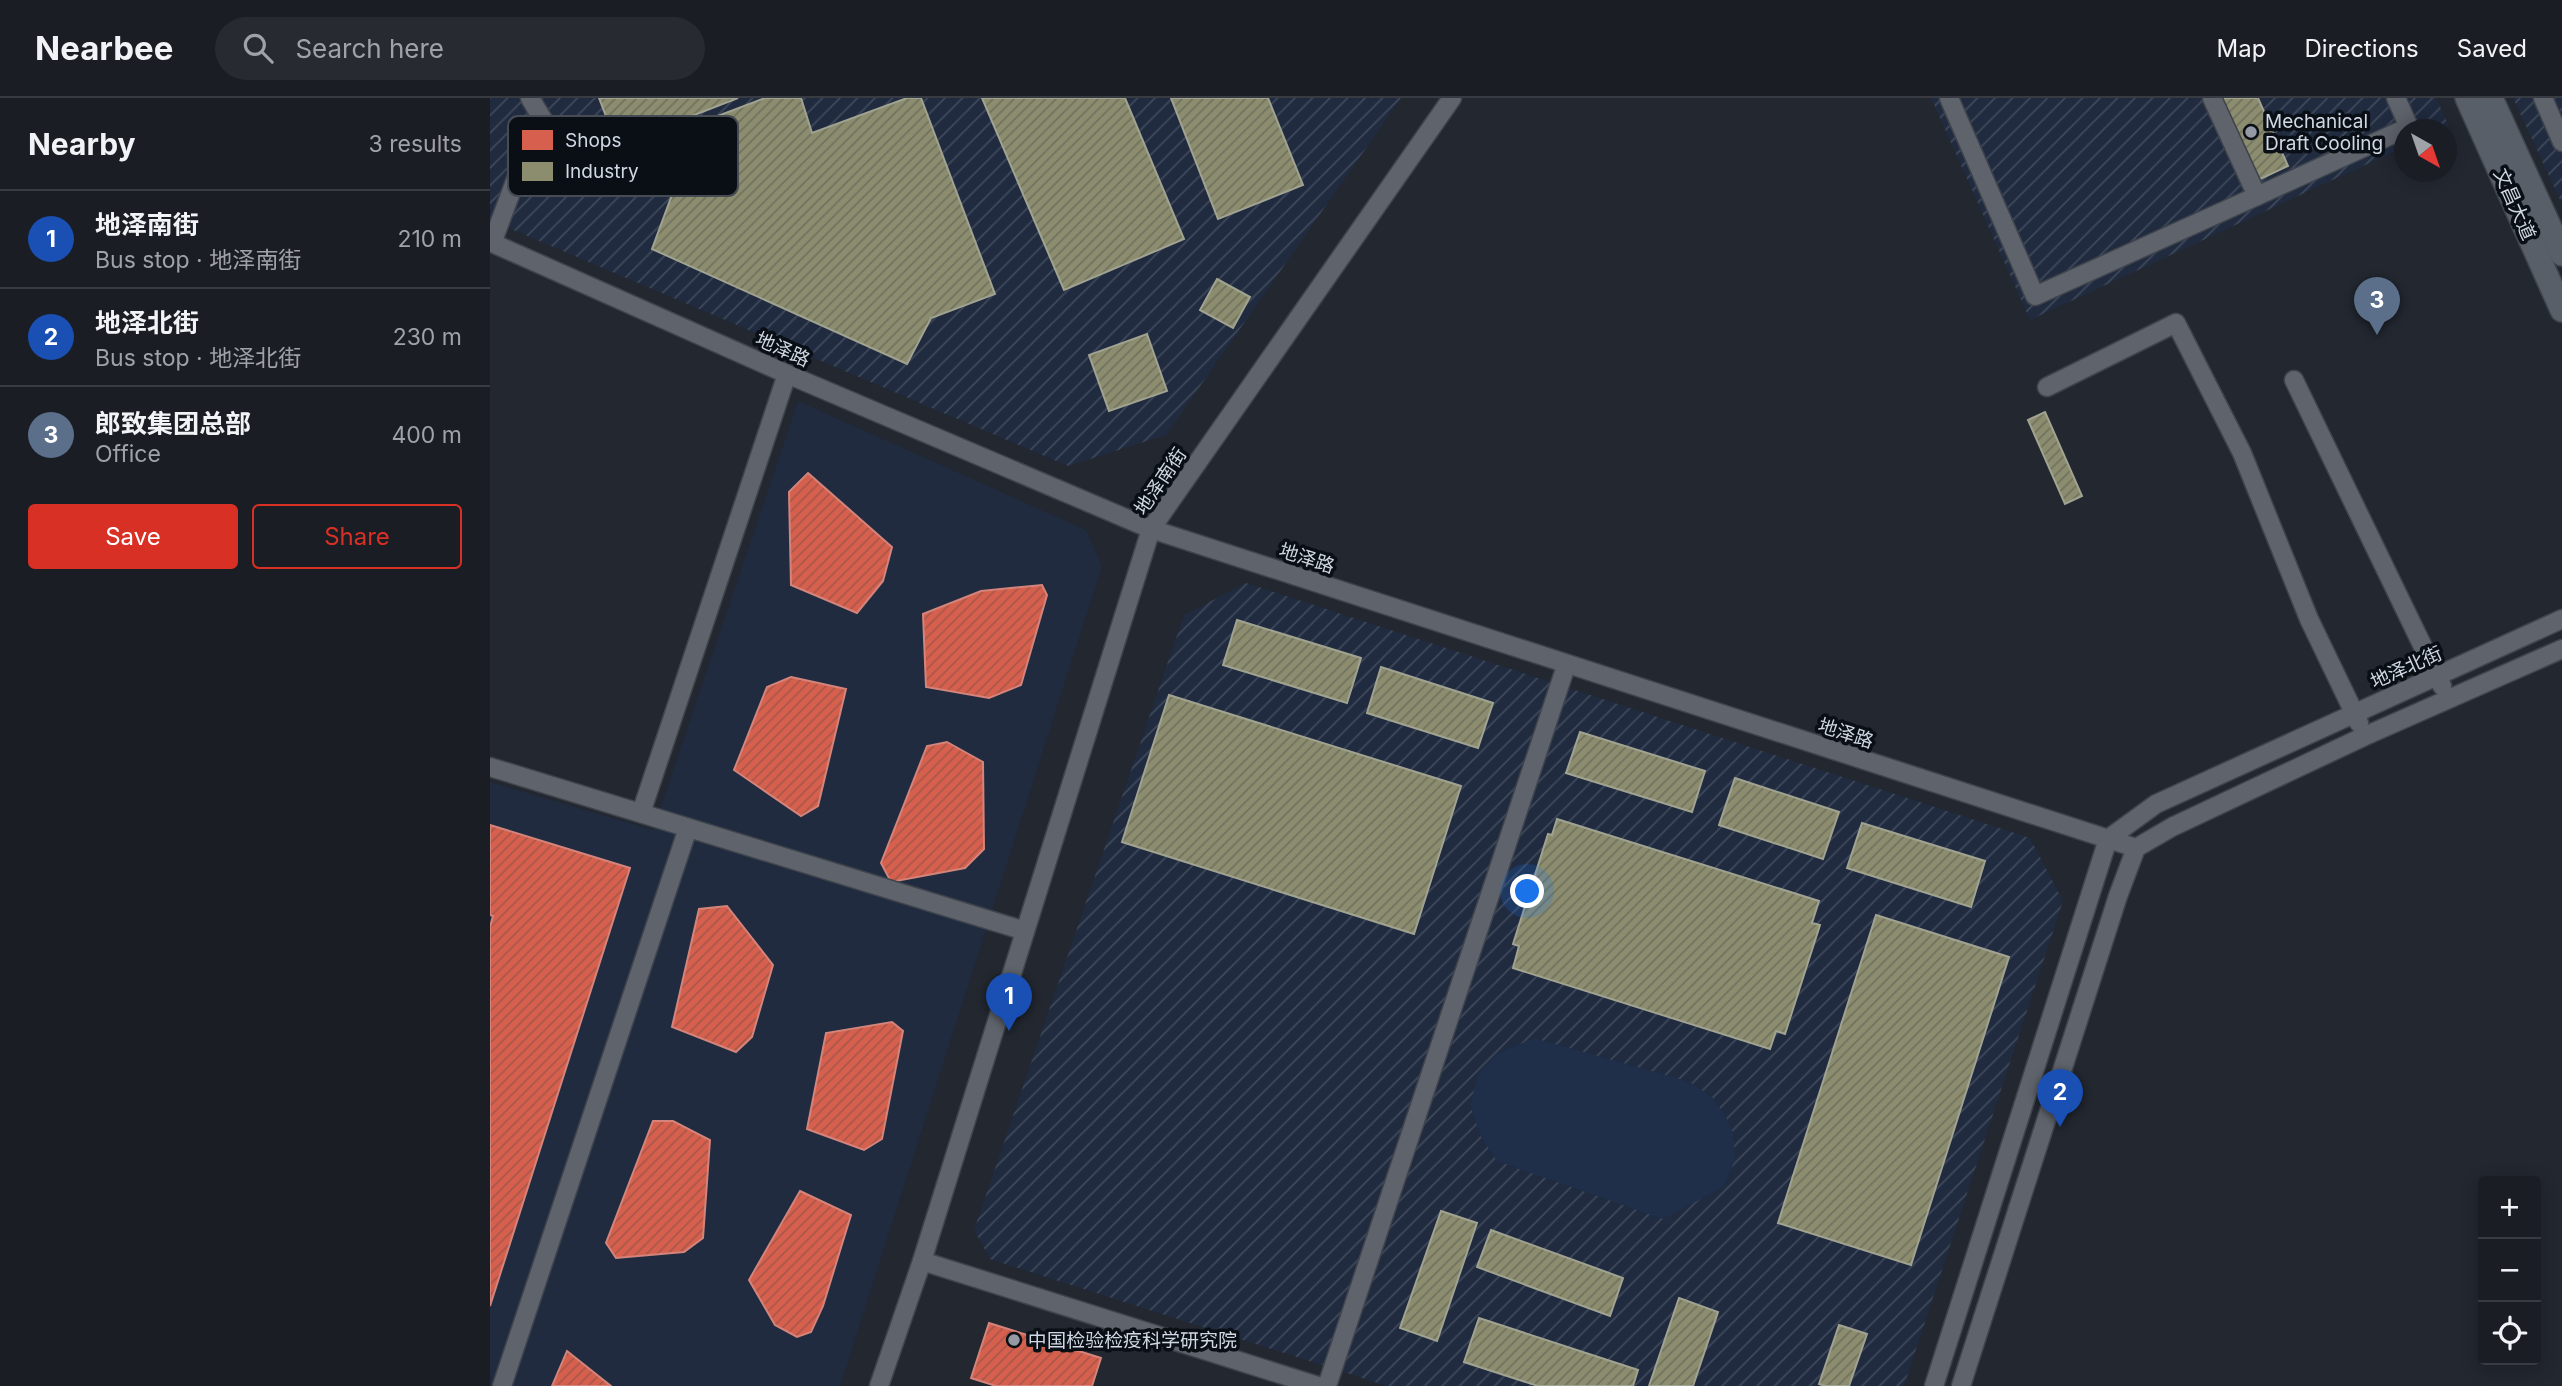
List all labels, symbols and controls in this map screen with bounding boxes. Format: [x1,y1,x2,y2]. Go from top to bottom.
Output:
search box [215,17,705,80]
text: Nearbee [35,28,173,68]
icon: search [239,29,277,67]
text: Search here [295,33,444,64]
text: Map [2217,34,2266,63]
text: Directions [2304,34,2419,63]
text: Saved [2457,34,2527,63]
place label: Mechanical Draft Cooling [2265,110,2383,155]
legend [508,116,738,196]
north arrow [2394,119,2457,182]
marker: Mechanical Draft Cooling [2243,124,2259,140]
text: Nearby [28,126,136,162]
text: Shops [565,129,621,152]
text: 3 results [369,130,462,158]
text: Industry [565,160,639,183]
street label: 文昌大道 [2489,165,2541,244]
text: 地泽南街 [95,209,199,240]
text: 1 [46,225,56,253]
text: 210 m [397,225,462,253]
text: Bus stop · 地泽南街 [95,246,301,274]
pin: 3 [2354,277,2400,335]
text: 地泽北街 [95,307,199,338]
text: 2 [44,323,58,351]
text: 230 m [393,323,462,351]
street label: 地泽路 [752,327,814,372]
text: Bus stop · 地泽北街 [95,344,301,372]
text: 郎致集团总部 [95,408,251,439]
text: 3 [44,421,58,449]
text: 400 m [392,421,462,449]
text: Office [95,440,161,468]
street label: 地泽南街 [1130,443,1191,519]
button: Save [28,504,238,569]
button: Share [252,504,462,569]
street label: 地泽路 [1276,539,1338,578]
street label: 地泽北街 [2367,641,2446,693]
street label: 地泽路 [1815,714,1877,753]
your location [1510,874,1544,908]
pin: 1 [986,973,1032,1031]
pin: 2 [2037,1069,2083,1127]
map controls [2478,1176,2541,1365]
button: + [2478,1176,2541,1239]
button: − [2478,1239,2541,1302]
button: locate [2478,1302,2541,1365]
place label: 中国检验检疫科学研究院 [1028,1329,1237,1352]
marker: 中国检验检疫科学研究院 [1006,1332,1022,1348]

